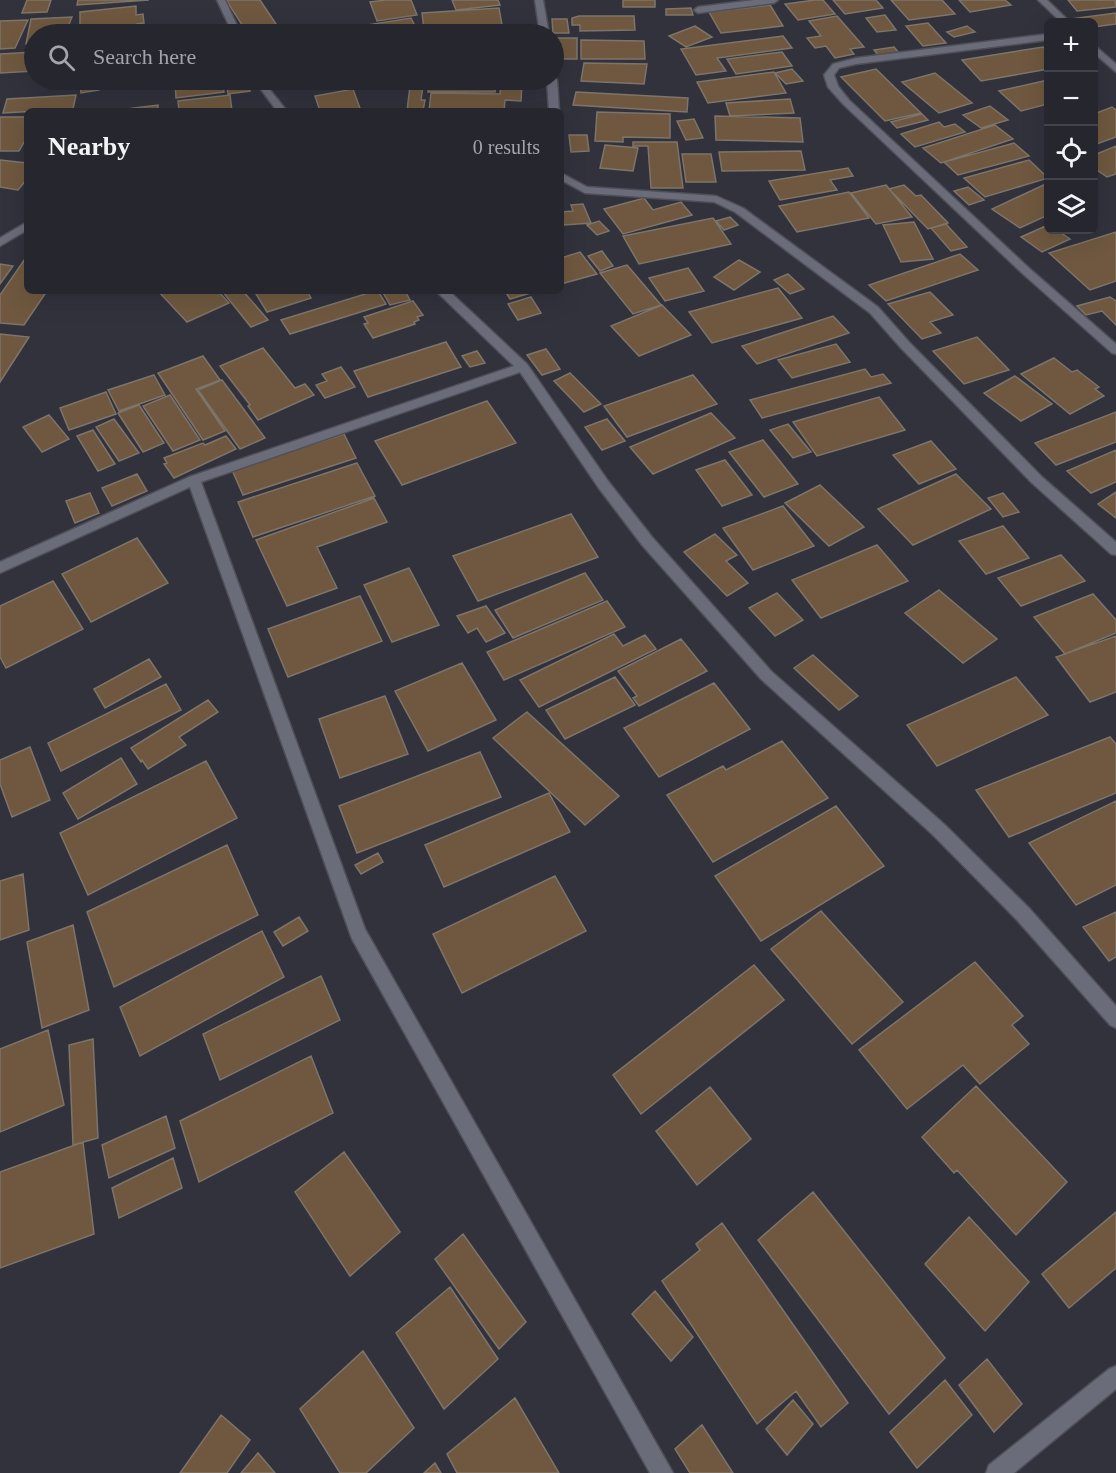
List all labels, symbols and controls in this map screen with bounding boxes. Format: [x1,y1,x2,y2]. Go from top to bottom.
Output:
map controls [1044,18,1098,234]
button: + [1044,18,1098,72]
search box [24,24,564,90]
icon: search [45,41,78,74]
text: Search here [93,44,196,69]
button: − [1044,72,1098,126]
button: locate [1044,126,1098,180]
text: Nearby [48,132,130,161]
text: 0 results [473,136,540,158]
button: layers [1044,180,1098,234]

